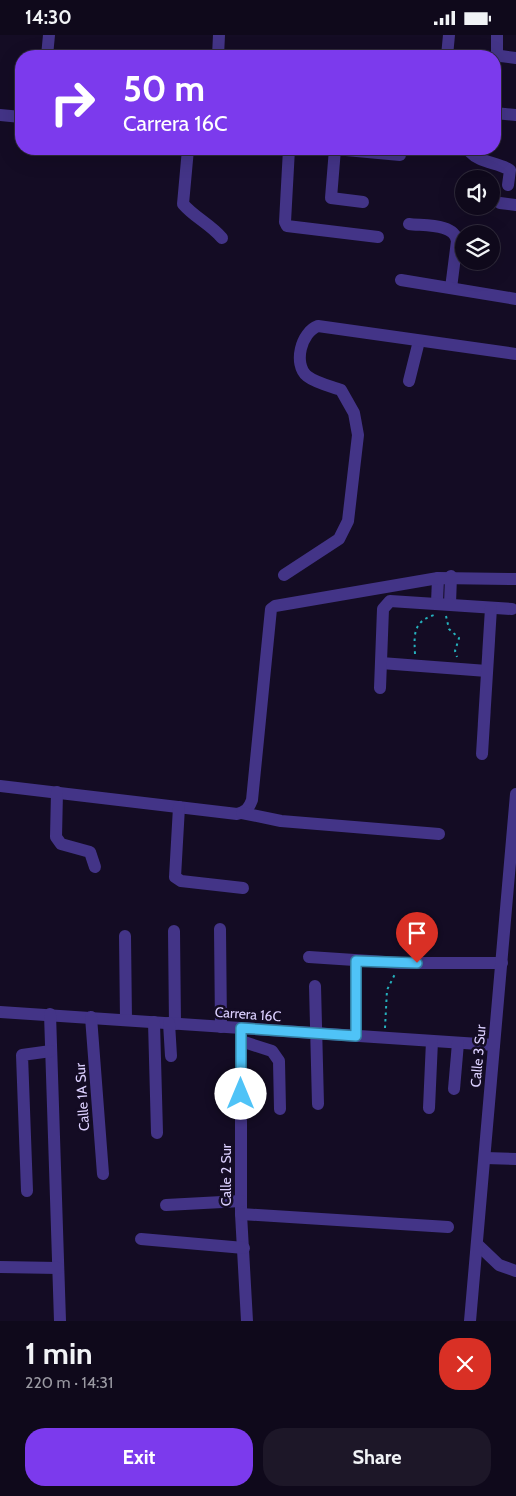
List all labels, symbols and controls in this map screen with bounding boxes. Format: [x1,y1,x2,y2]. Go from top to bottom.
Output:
text: 14:30 [25,6,72,29]
text: 50 m [123,67,205,110]
icon: right [40,70,105,135]
text: Carrera 16C [123,110,228,137]
map controls [455,170,500,270]
button: sound [455,170,500,215]
button: layers [455,225,500,270]
pin [396,912,438,963]
icon: arrive [403,919,431,947]
street label: Carrera 16C [214,1003,282,1025]
street label: Calle 3 Sur [466,1023,490,1088]
street label: Calle 1A Sur [71,1062,93,1132]
position arrow [214,1067,266,1119]
street label: Calle 2 Sur [217,1143,235,1206]
text: 1 min [25,1335,93,1372]
button: close [439,1338,491,1390]
text: 220 m · 14:31 [25,1373,113,1392]
button: Exit [25,1428,253,1486]
button: Share [263,1428,491,1486]

